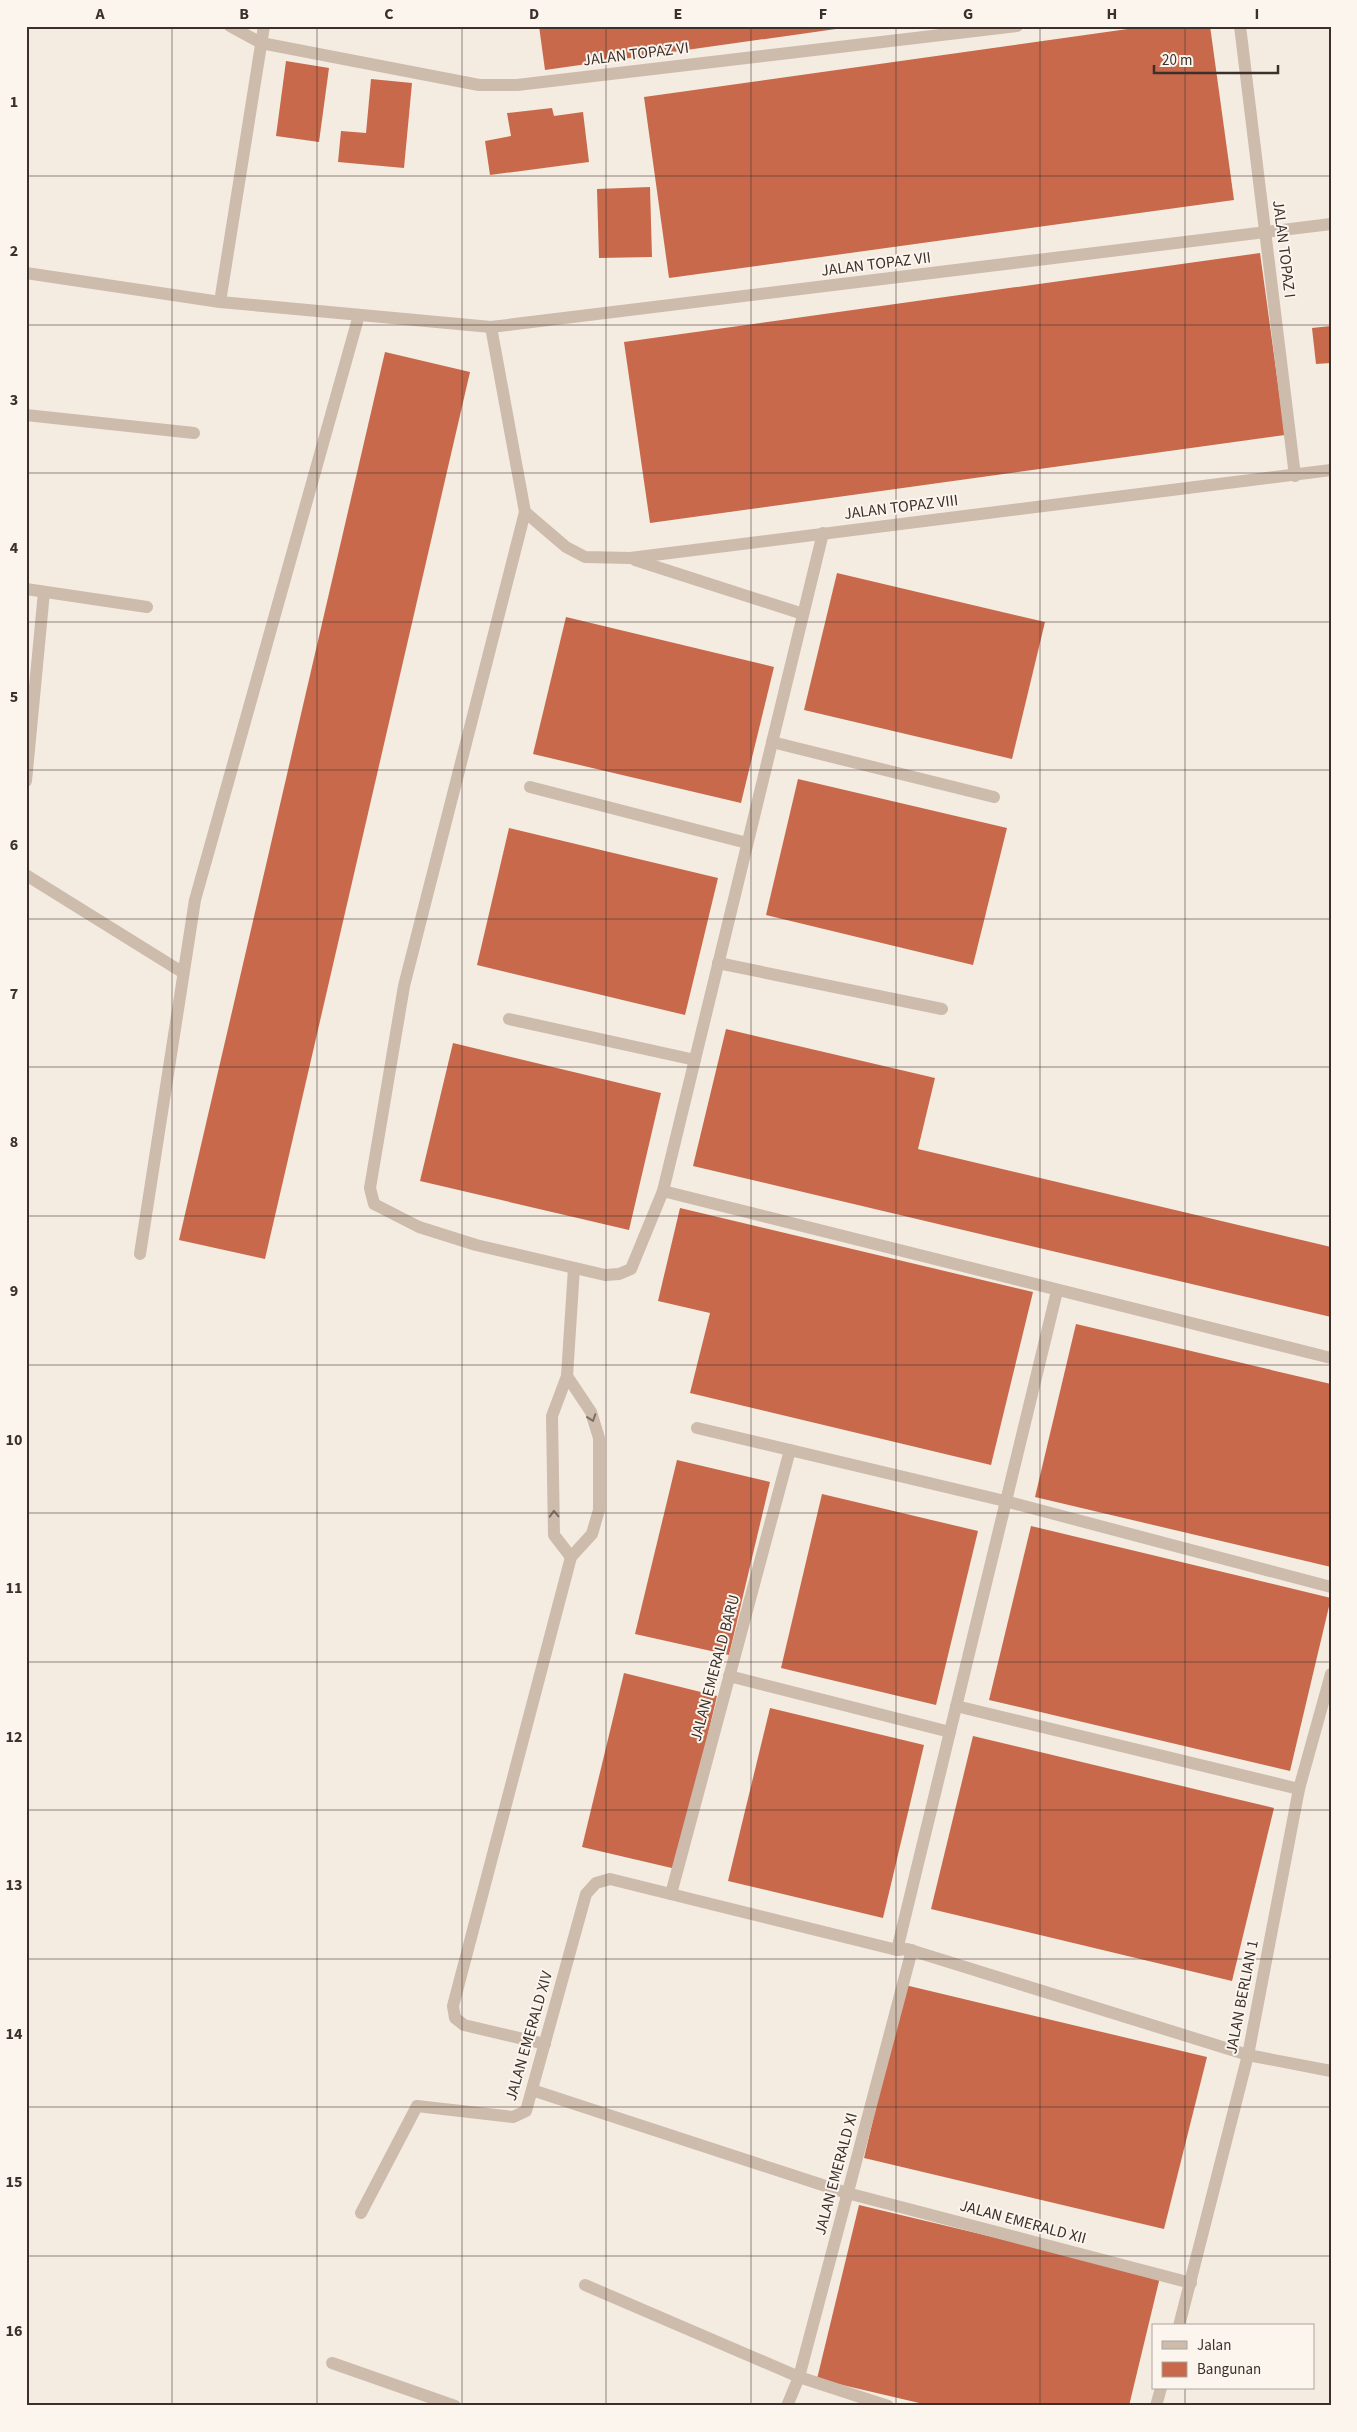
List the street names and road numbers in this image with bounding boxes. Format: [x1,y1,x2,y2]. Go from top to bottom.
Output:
street label: JALAN TOPAZ VI [582,37,690,71]
street label: JALAN TOPAZ I [1267,199,1301,299]
street label: JALAN TOPAZ VII [820,246,932,282]
street label: JALAN TOPAZ VIII [843,489,959,525]
street label: JALAN EMERALD BARU [685,1592,745,1744]
street label: JALAN BERLIAN 1 [1220,1938,1264,2056]
street label: JALAN EMERALD XIV [500,1968,558,2103]
street label: JALAN EMERALD XI [809,2110,863,2238]
street label: JALAN EMERALD XII [957,2195,1089,2249]

